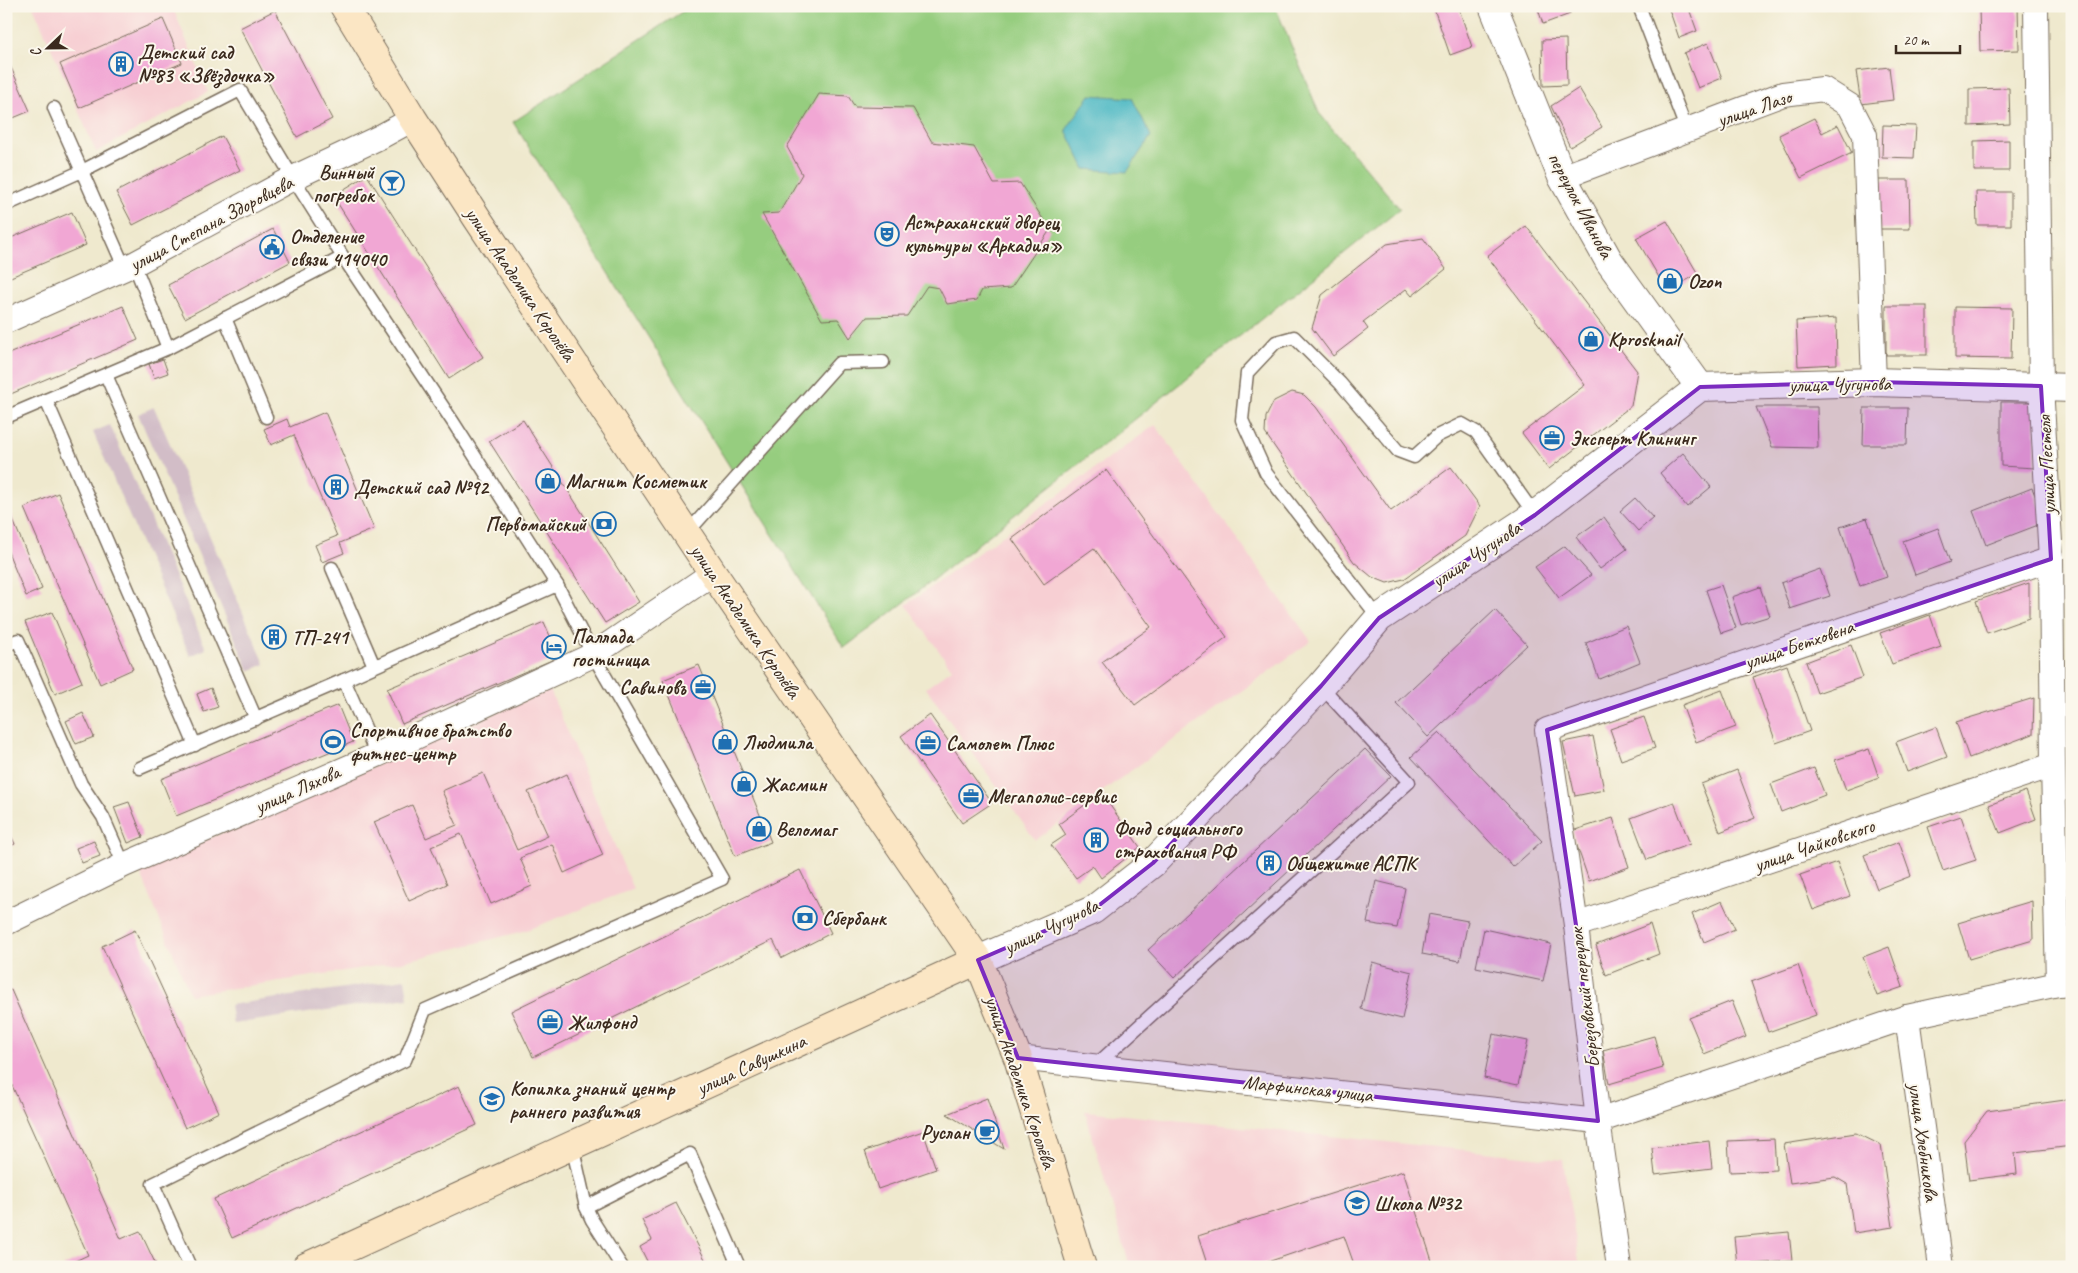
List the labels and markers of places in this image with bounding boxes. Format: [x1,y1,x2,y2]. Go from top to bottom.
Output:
place label: Детский сад №83 «Звёздочка» [138,40,275,89]
building icon: Детский сад №83 «Звёздочка» [108,51,134,77]
place label: Винный погребок [313,160,376,208]
bar icon: Винный погребок [379,170,405,196]
place label: Астраханский дворец культуры «Аркадия» [904,210,1063,259]
theatre icon: Астраханский дворец культуры «Аркадия» [874,221,900,247]
place label: Отделение связи 414040 [290,224,388,272]
public building icon: Отделение связи 414040 [259,234,285,260]
shop icon: Ozon [1657,268,1683,294]
place label: Ozon [1688,269,1722,294]
shop icon: Kprosknail [1578,326,1604,352]
place label: Kprosknail [1608,327,1683,352]
office icon: Эксперт Клининг [1539,425,1565,451]
place label: Эксперт Клининг [1570,426,1698,451]
shop icon: Магнит Косметик [535,468,561,494]
place label: Магнит Косметик [566,469,708,494]
building icon: Детский сад №92 [323,474,349,500]
place label: Детский сад №92 [354,475,490,500]
bank icon: Первомайский [591,511,617,537]
place label: Первомайский [486,512,588,537]
building icon: ТП-241 [261,624,287,650]
place label: Паллада гостиница [572,624,651,672]
place label: ТП-241 [292,625,350,650]
hotel icon: Паллада гостиница [541,634,567,660]
office icon: Савиновъ [690,674,716,700]
place label: Савиновъ [620,675,687,700]
place label: Спортивное братство фитнес-центр [350,718,512,766]
sports icon: Спортивное братство фитнес-центр [320,729,346,755]
shop icon: Людмила [712,729,738,755]
place label: Людмила [742,730,815,755]
office icon: Самолет Плюс [915,730,941,756]
place label: Самолет Плюс [946,731,1055,756]
shop icon: Жасмин [731,771,757,797]
place label: Жасмин [762,772,828,797]
office icon: Мегаполис-сервис [958,783,984,809]
place label: Мегаполис-сервис [988,784,1118,809]
shop icon: Веломаг [746,816,772,842]
place label: Фонд социального страхования РФ [1114,816,1243,864]
place label: Веломаг [776,817,839,842]
building icon: Фонд социального страхования РФ [1083,827,1109,853]
building icon: Общежитие АСПК [1256,850,1282,876]
place label: Общежитие АСПК [1286,851,1419,876]
bank icon: Сбербанк [792,905,818,931]
place label: Сбербанк [822,906,888,931]
office icon: Жилфонд [537,1009,563,1035]
place label: Жилфонд [568,1010,638,1035]
place label: Копилка знаний центр раннего развития [510,1076,676,1124]
school or university icon: Копилка знаний центр раннего развития [479,1086,505,1112]
cafe icon: Руслан [974,1119,1000,1145]
place label: Руслан [921,1120,972,1145]
school or university icon: Школа №32 [1344,1190,1370,1216]
place label: Школа №32 [1374,1191,1463,1216]

